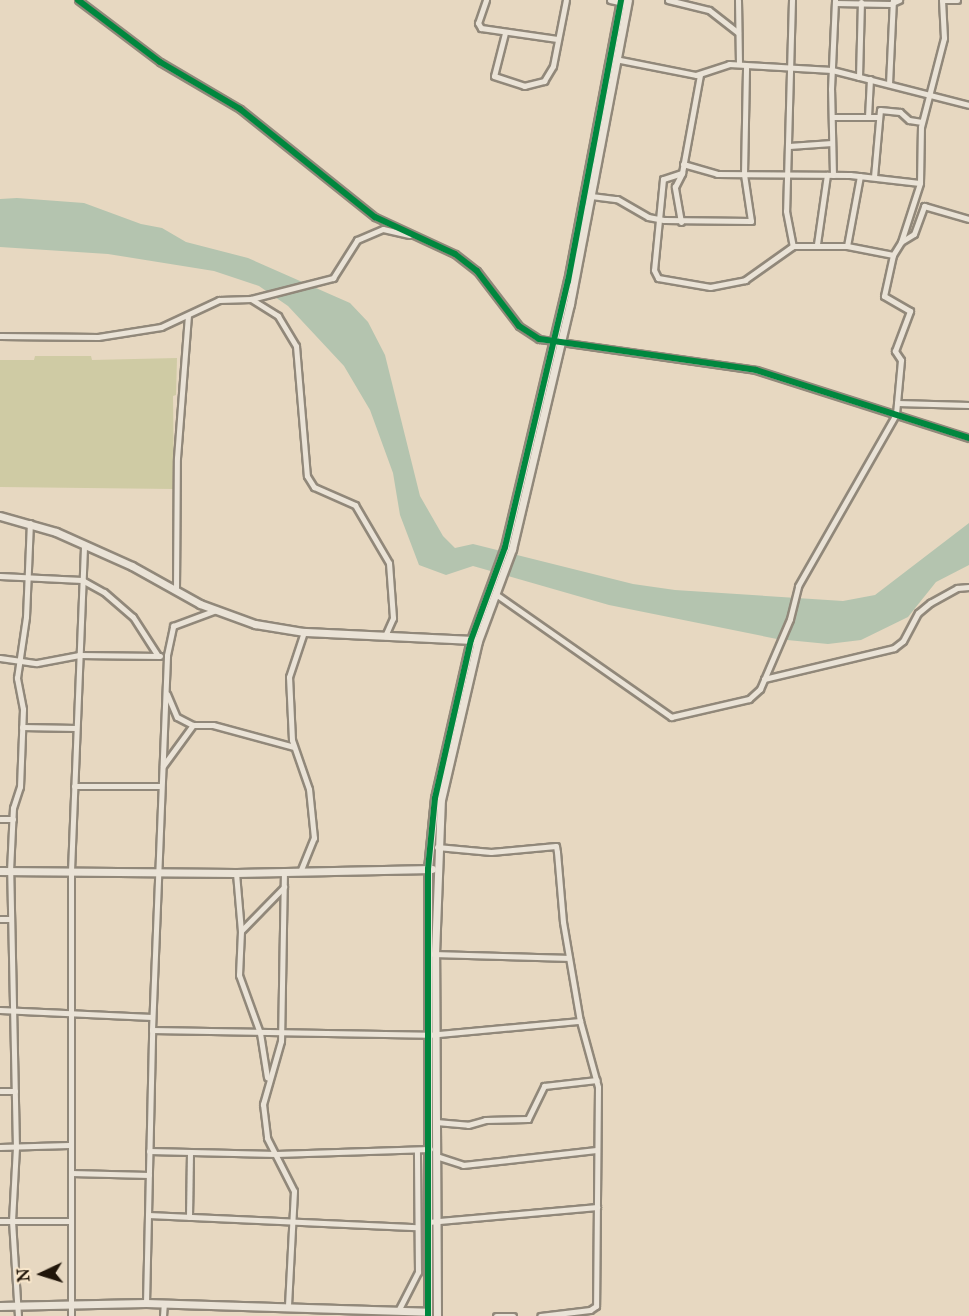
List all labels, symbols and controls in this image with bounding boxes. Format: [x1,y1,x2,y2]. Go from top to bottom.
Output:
north arrow [12,1244,72,1304]
text: N [14,1268,33,1283]

